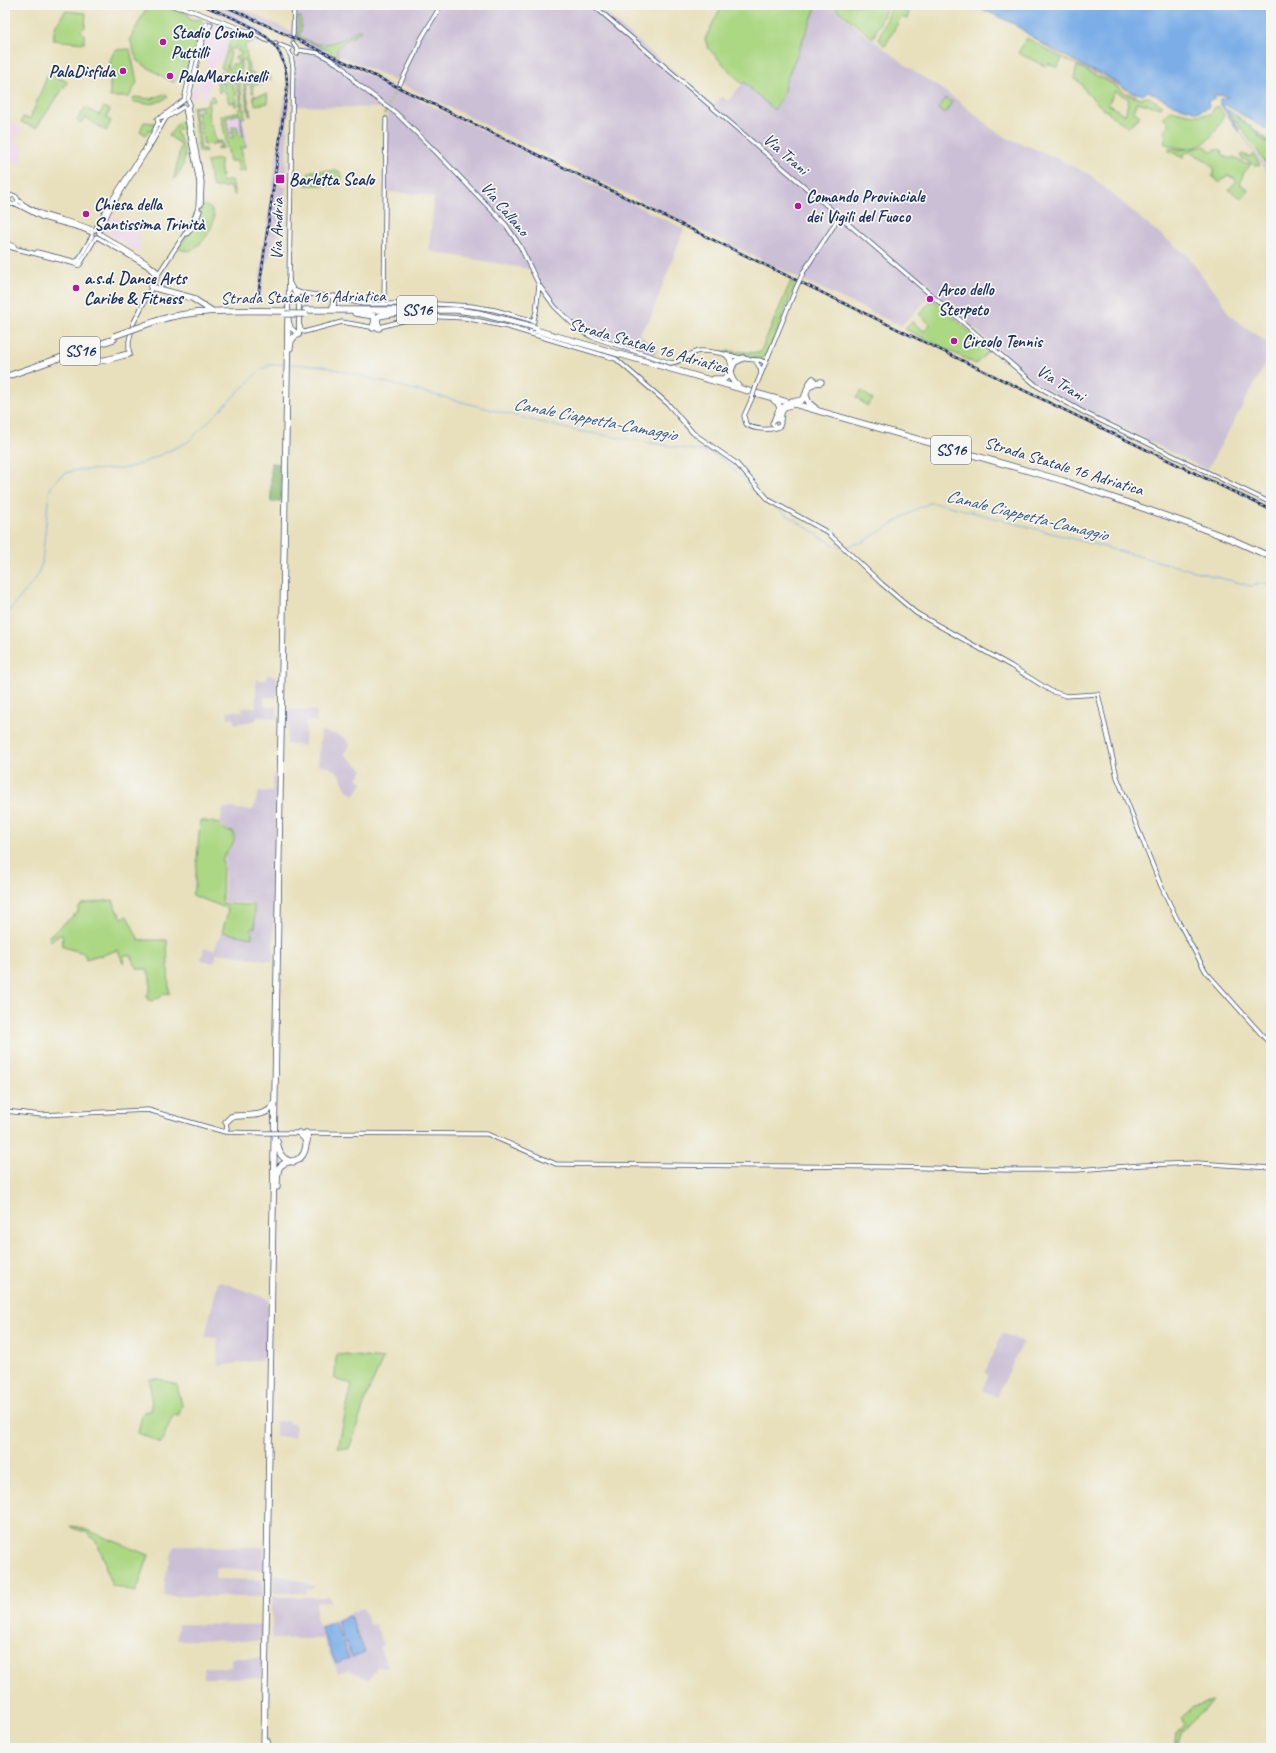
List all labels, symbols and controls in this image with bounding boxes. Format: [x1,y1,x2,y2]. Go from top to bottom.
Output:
place label: Stadio Cosimo Puttilli [171,22,255,63]
marker: Stadio Cosimo Puttilli [158,37,168,47]
place label: PalaDisfida [49,61,116,82]
marker: PalaDisfida [118,66,128,76]
place label: PalaMarchiselli [178,66,270,87]
marker: PalaMarchiselli [165,71,175,81]
street label: Via Trani [759,129,814,181]
place label: Barletta Scalo [289,169,376,190]
marker: Barletta Scalo [274,173,286,185]
street label: Via Callano [476,178,535,242]
place label: Comando Provinciale dei Vigili del Fuoco [806,186,926,227]
place label: Chiesa della Santissima Trinità [94,194,206,235]
street label: Via Andria [266,196,288,260]
marker: Comando Provinciale dei Vigili del Fuoco [793,201,803,211]
marker: Chiesa della Santissima Trinità [81,209,91,219]
place label: a.s.d. Dance Arts Caribe & Fitness [84,268,188,309]
place label: Arco dello Sterpeto [938,279,996,320]
marker: a.s.d. Dance Arts Caribe & Fitness [71,283,81,293]
street label: Strada Statale 16 Adriatica [220,285,387,309]
marker: Arco dello Sterpeto [925,294,935,304]
road number: SS16 [397,296,437,324]
street label: Strada Statale 16 Adriatica [567,313,733,379]
place label: Circolo Tennis [962,331,1044,352]
marker: Circolo Tennis [949,336,959,346]
road number: SS16 [60,337,100,365]
street label: Via Trani [1033,360,1091,407]
water label: Canale Ciappetta-Camaggio [512,392,681,446]
street label: Strada Statale 16 Adriatica [982,432,1148,501]
road number: SS16 [931,436,971,464]
water label: Canale Ciappetta-Camaggio [944,484,1112,546]

